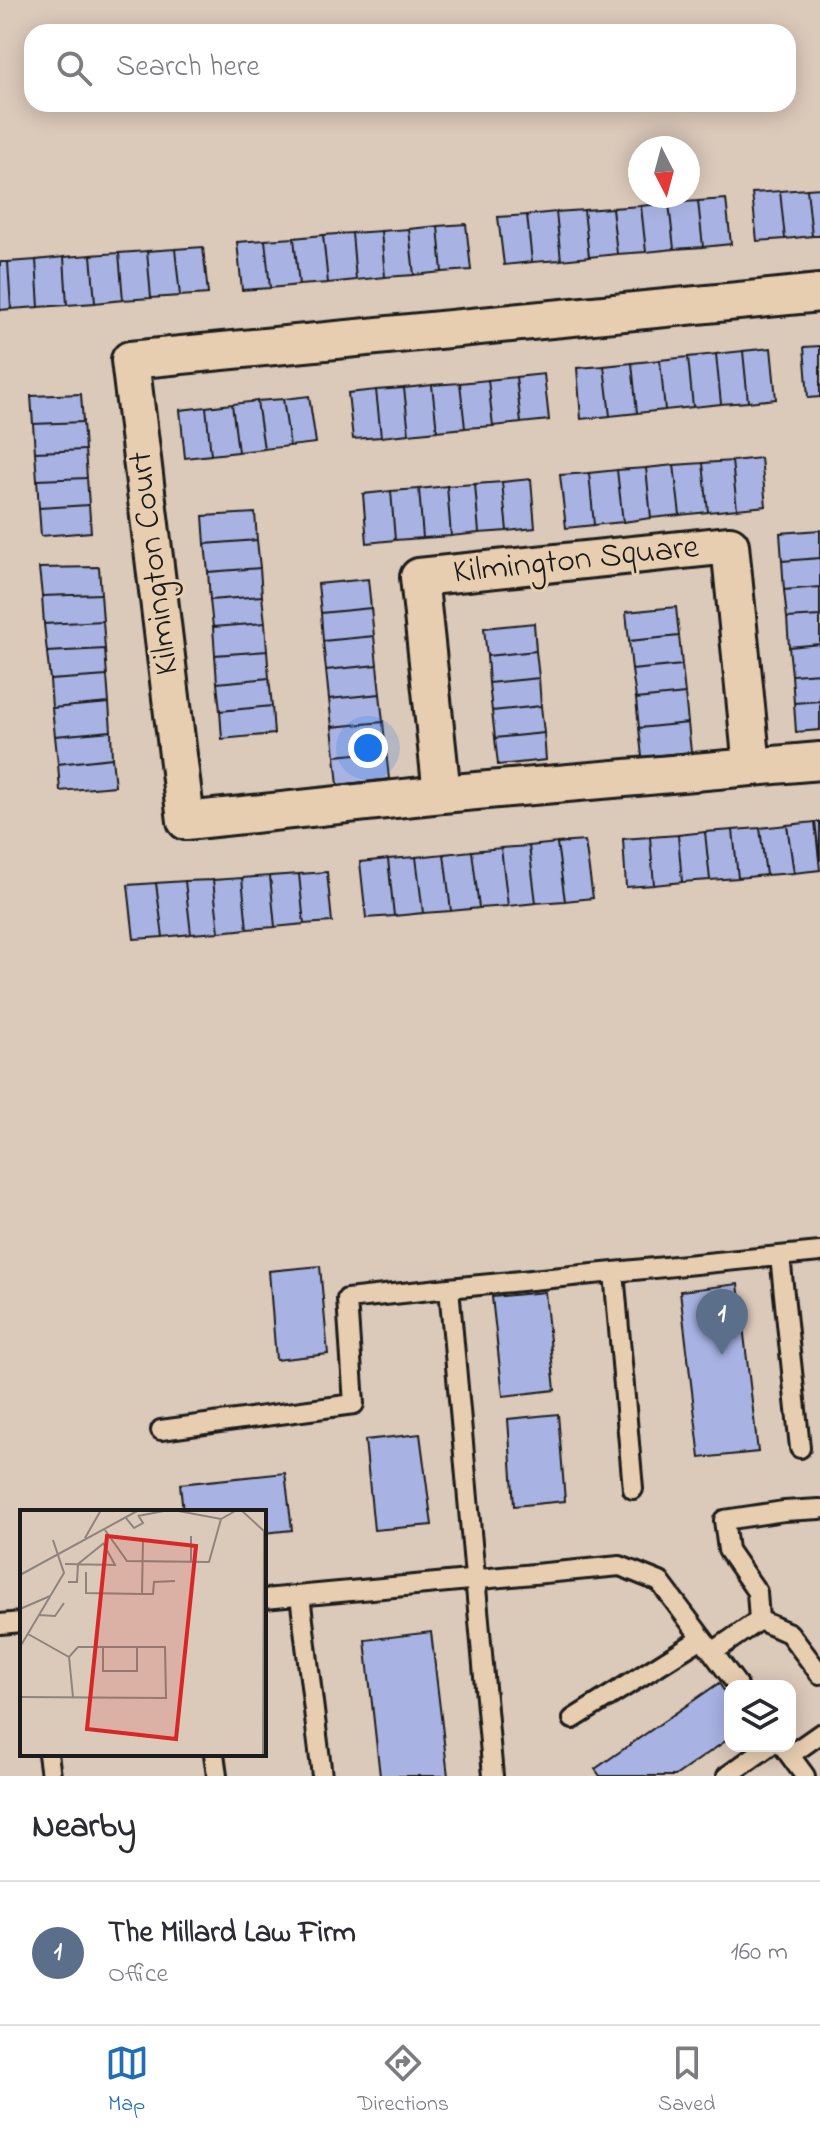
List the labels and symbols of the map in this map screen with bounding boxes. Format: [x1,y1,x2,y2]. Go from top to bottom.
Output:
north arrow [628,136,700,208]
street label: Kilmington Court [116,448,194,678]
street label: Kilmington Square [451,523,702,599]
your location [348,728,388,768]
pin: 1 [696,1289,748,1355]
inset map [20,1510,266,1756]

